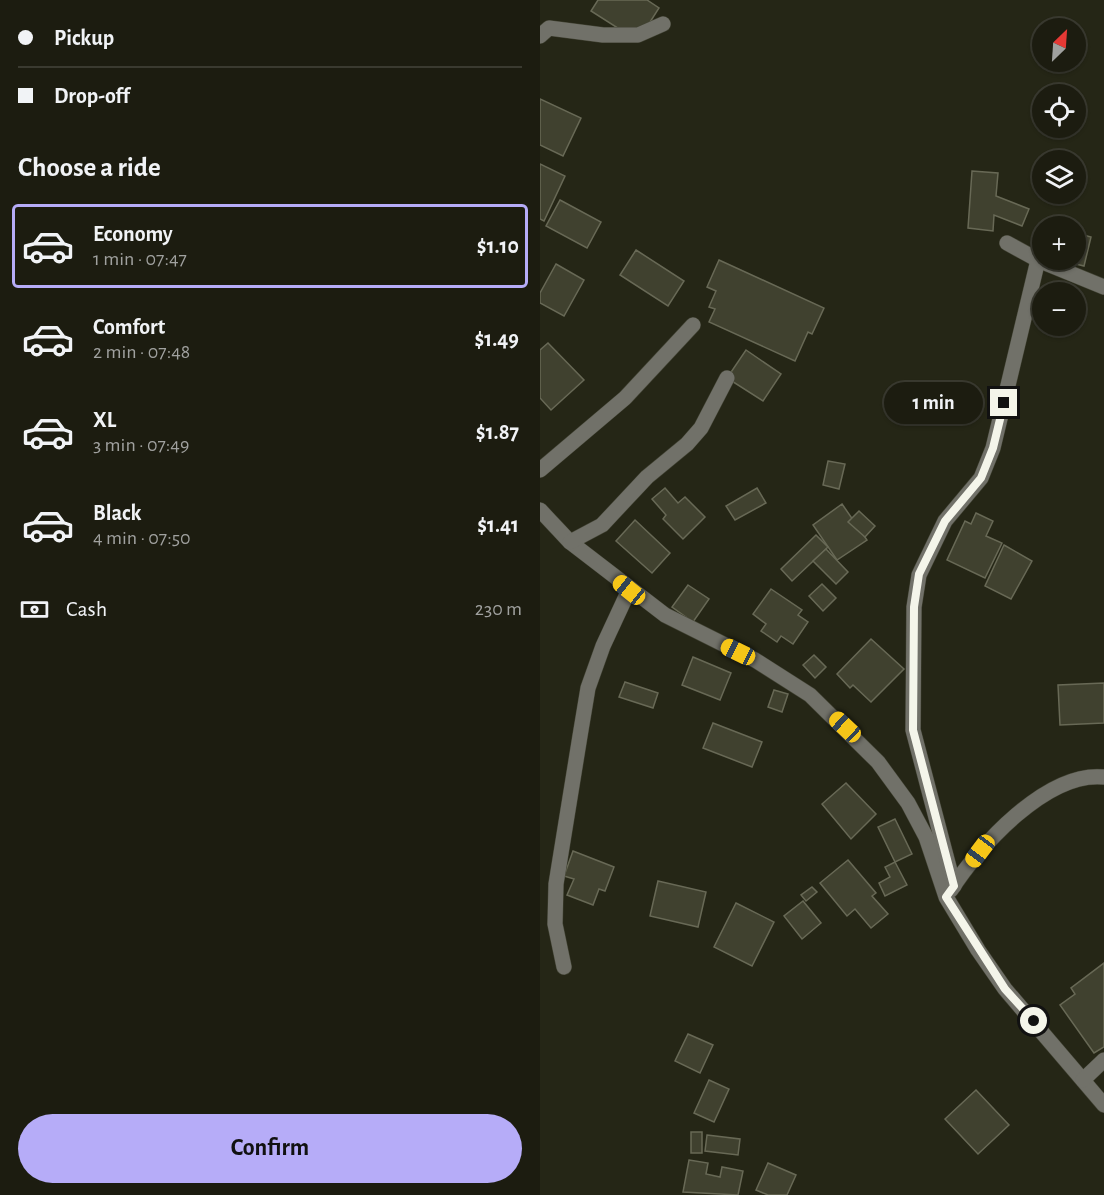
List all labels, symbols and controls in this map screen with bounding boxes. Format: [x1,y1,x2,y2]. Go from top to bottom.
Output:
north arrow [1032,18,1086,72]
map controls [1032,18,1086,336]
text: Pickup [54,27,114,49]
button: locate [1032,84,1086,138]
text: Drop-off [54,85,130,107]
button: layers [1032,150,1086,204]
text: Choose a ride [18,154,161,181]
button: + [1032,216,1086,270]
icon: car [21,219,75,273]
text: Economy [93,223,173,245]
text: $1.10 [477,235,519,257]
text: 1 min · 07:47 [93,249,187,269]
button: − [1032,282,1086,336]
icon: car [21,312,75,366]
text: Comfort [93,316,165,338]
text: $1.49 [474,328,519,350]
text: 2 min · 07:48 [93,342,190,362]
callout: 1 min [884,382,983,424]
route end [990,389,1017,416]
text: 1 min [912,393,955,413]
icon: car [21,405,75,459]
text: XL [93,409,116,431]
text: $1.87 [476,421,519,443]
text: 3 min · 07:49 [93,435,189,455]
icon: car [21,498,75,552]
text: Black [93,502,141,524]
text: $1.41 [477,514,519,536]
text: 4 min · 07:50 [93,528,191,548]
car [609,572,649,608]
icon: cash [18,593,51,626]
text: Cash [66,598,107,620]
text: 230 m [475,599,522,619]
car [718,636,758,668]
car [826,708,864,746]
car [962,831,998,871]
route start [1020,1007,1047,1034]
button: Confirm [18,1114,522,1183]

